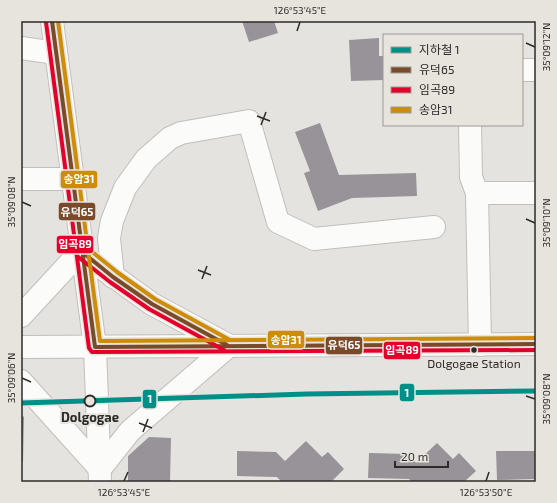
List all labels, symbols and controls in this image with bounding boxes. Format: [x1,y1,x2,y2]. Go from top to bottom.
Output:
text: 126°53'45"E [274,4,327,16]
text: 35°09'12"N [540,23,552,71]
legend [383,34,523,126]
text: 지하철 1 [419,42,460,56]
text: 유덕65 [419,62,454,76]
text: 임곡89 [419,82,455,96]
text: 송암31 [419,102,453,116]
line badge: 송암31 [60,170,98,189]
text: 송암31 [63,172,95,185]
text: 35°09'08"N [5,176,17,228]
text: 35°09'10"N [540,199,552,247]
line badge: 유덕65 [58,202,96,221]
text: 유덕65 [61,205,93,218]
line badge: 임곡89 [56,235,94,254]
text: 임곡89 [58,237,92,250]
line badge: 송암31 [267,330,305,349]
text: 송암31 [270,333,302,346]
line badge: 유덕65 [325,336,363,355]
text: 유덕65 [328,338,360,351]
line badge: 임곡89 [383,341,421,360]
text: 임곡89 [385,343,419,356]
marker: Dolgogae Station [469,345,479,355]
text: 35°09'06"N [5,353,17,403]
place label: Dolgogae Station [427,356,521,370]
text: 35°09'08"N [540,373,552,425]
line badge: 1 [399,383,415,402]
text: 1 [405,386,409,399]
line badge: 1 [142,389,157,409]
text: 1 [148,392,152,405]
marker: Dolgogae [83,394,97,408]
place label: Dolgogae [61,409,119,425]
scale bar [395,443,448,469]
text: 20 m [401,449,428,463]
text: 126°53'45"E [98,486,151,498]
text: 126°53'50"E [460,486,513,498]

